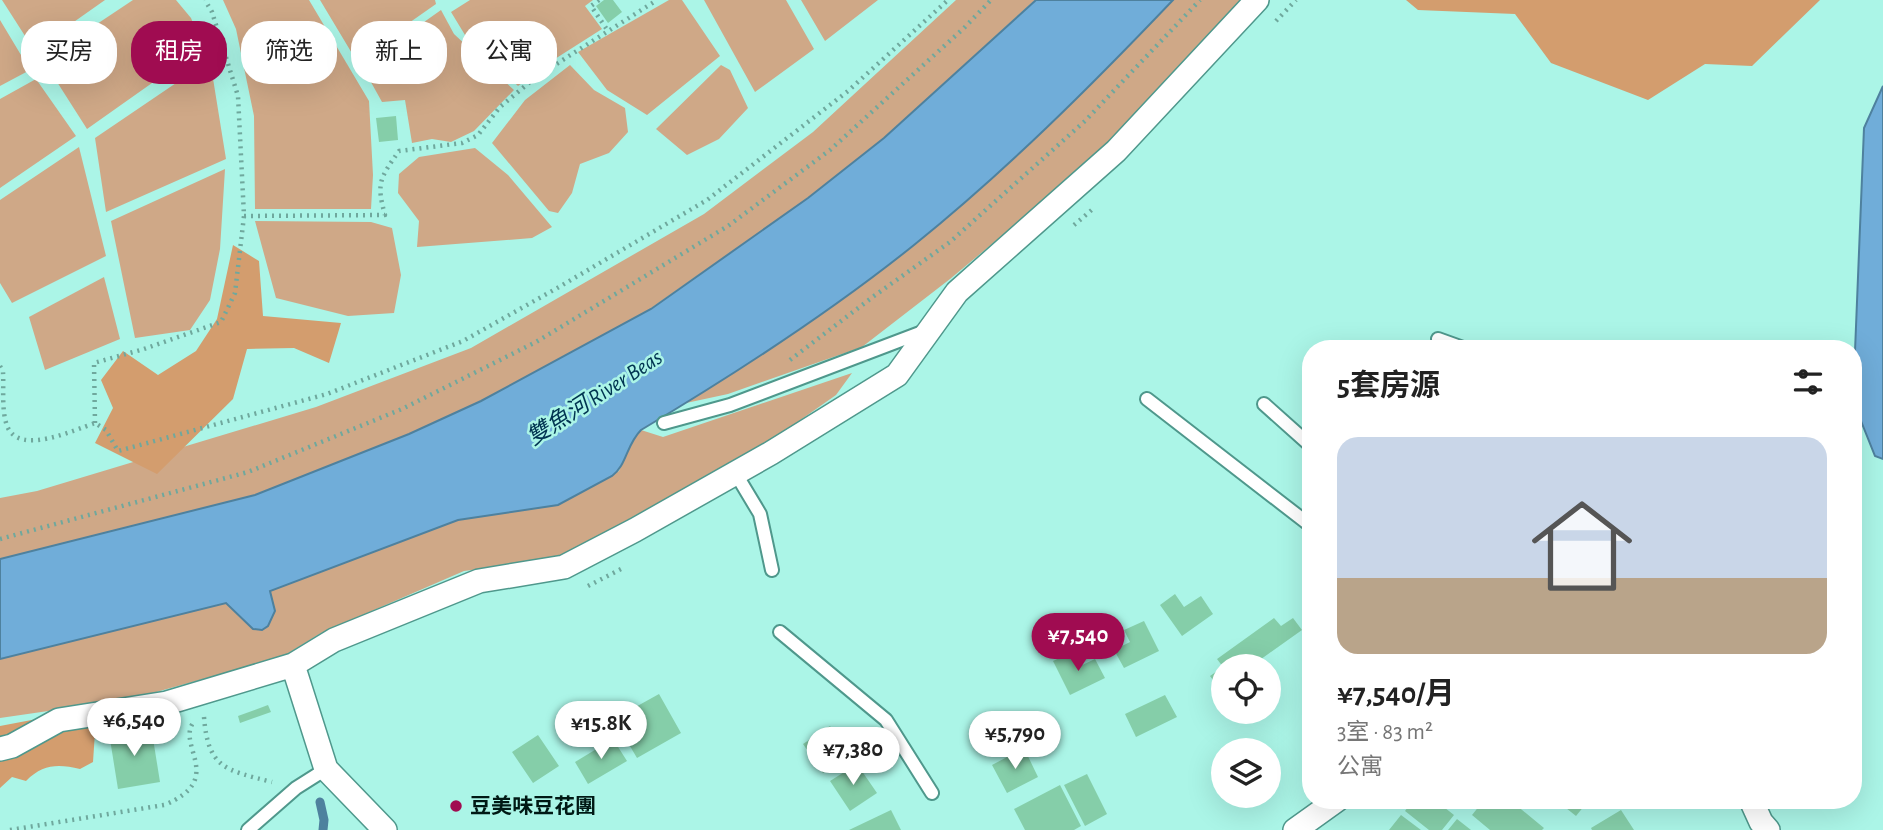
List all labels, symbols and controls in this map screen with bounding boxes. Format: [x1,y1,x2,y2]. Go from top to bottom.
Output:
chip: 买房 [21,21,117,84]
chip: 租房 [131,21,227,84]
chip: 筛选 [241,21,337,84]
chip: 新上 [351,21,447,84]
chip: 公寓 [461,21,557,84]
water label: 雙魚河 River Beas [522,344,667,450]
icon: filters [1789,363,1827,401]
text: 5套房源 [1337,371,1440,401]
icon: home [1519,483,1645,609]
pin: ¥7,540 [1021,614,1135,673]
text: ¥7,540 [1048,624,1108,647]
map controls [1211,654,1281,808]
button: locate [1211,654,1281,724]
text: ¥7,540/月 [1337,679,1455,709]
pin: ¥6,540 [77,698,191,758]
pin: ¥15.8K [544,702,658,761]
text: ¥6,540 [103,709,165,732]
text: ¥15.8K [571,712,631,735]
pin: ¥5,790 [958,712,1072,771]
text: 3室 · 83 m² [1337,721,1433,744]
text: ¥5,790 [985,722,1045,745]
pin: ¥7,380 [796,728,910,787]
text: ¥7,380 [823,738,883,761]
button: layers [1211,738,1281,808]
text: 公寓 [1337,756,1383,779]
place label: 豆美味豆花團 [470,795,596,817]
marker: 豆美味豆花團 [448,798,464,814]

